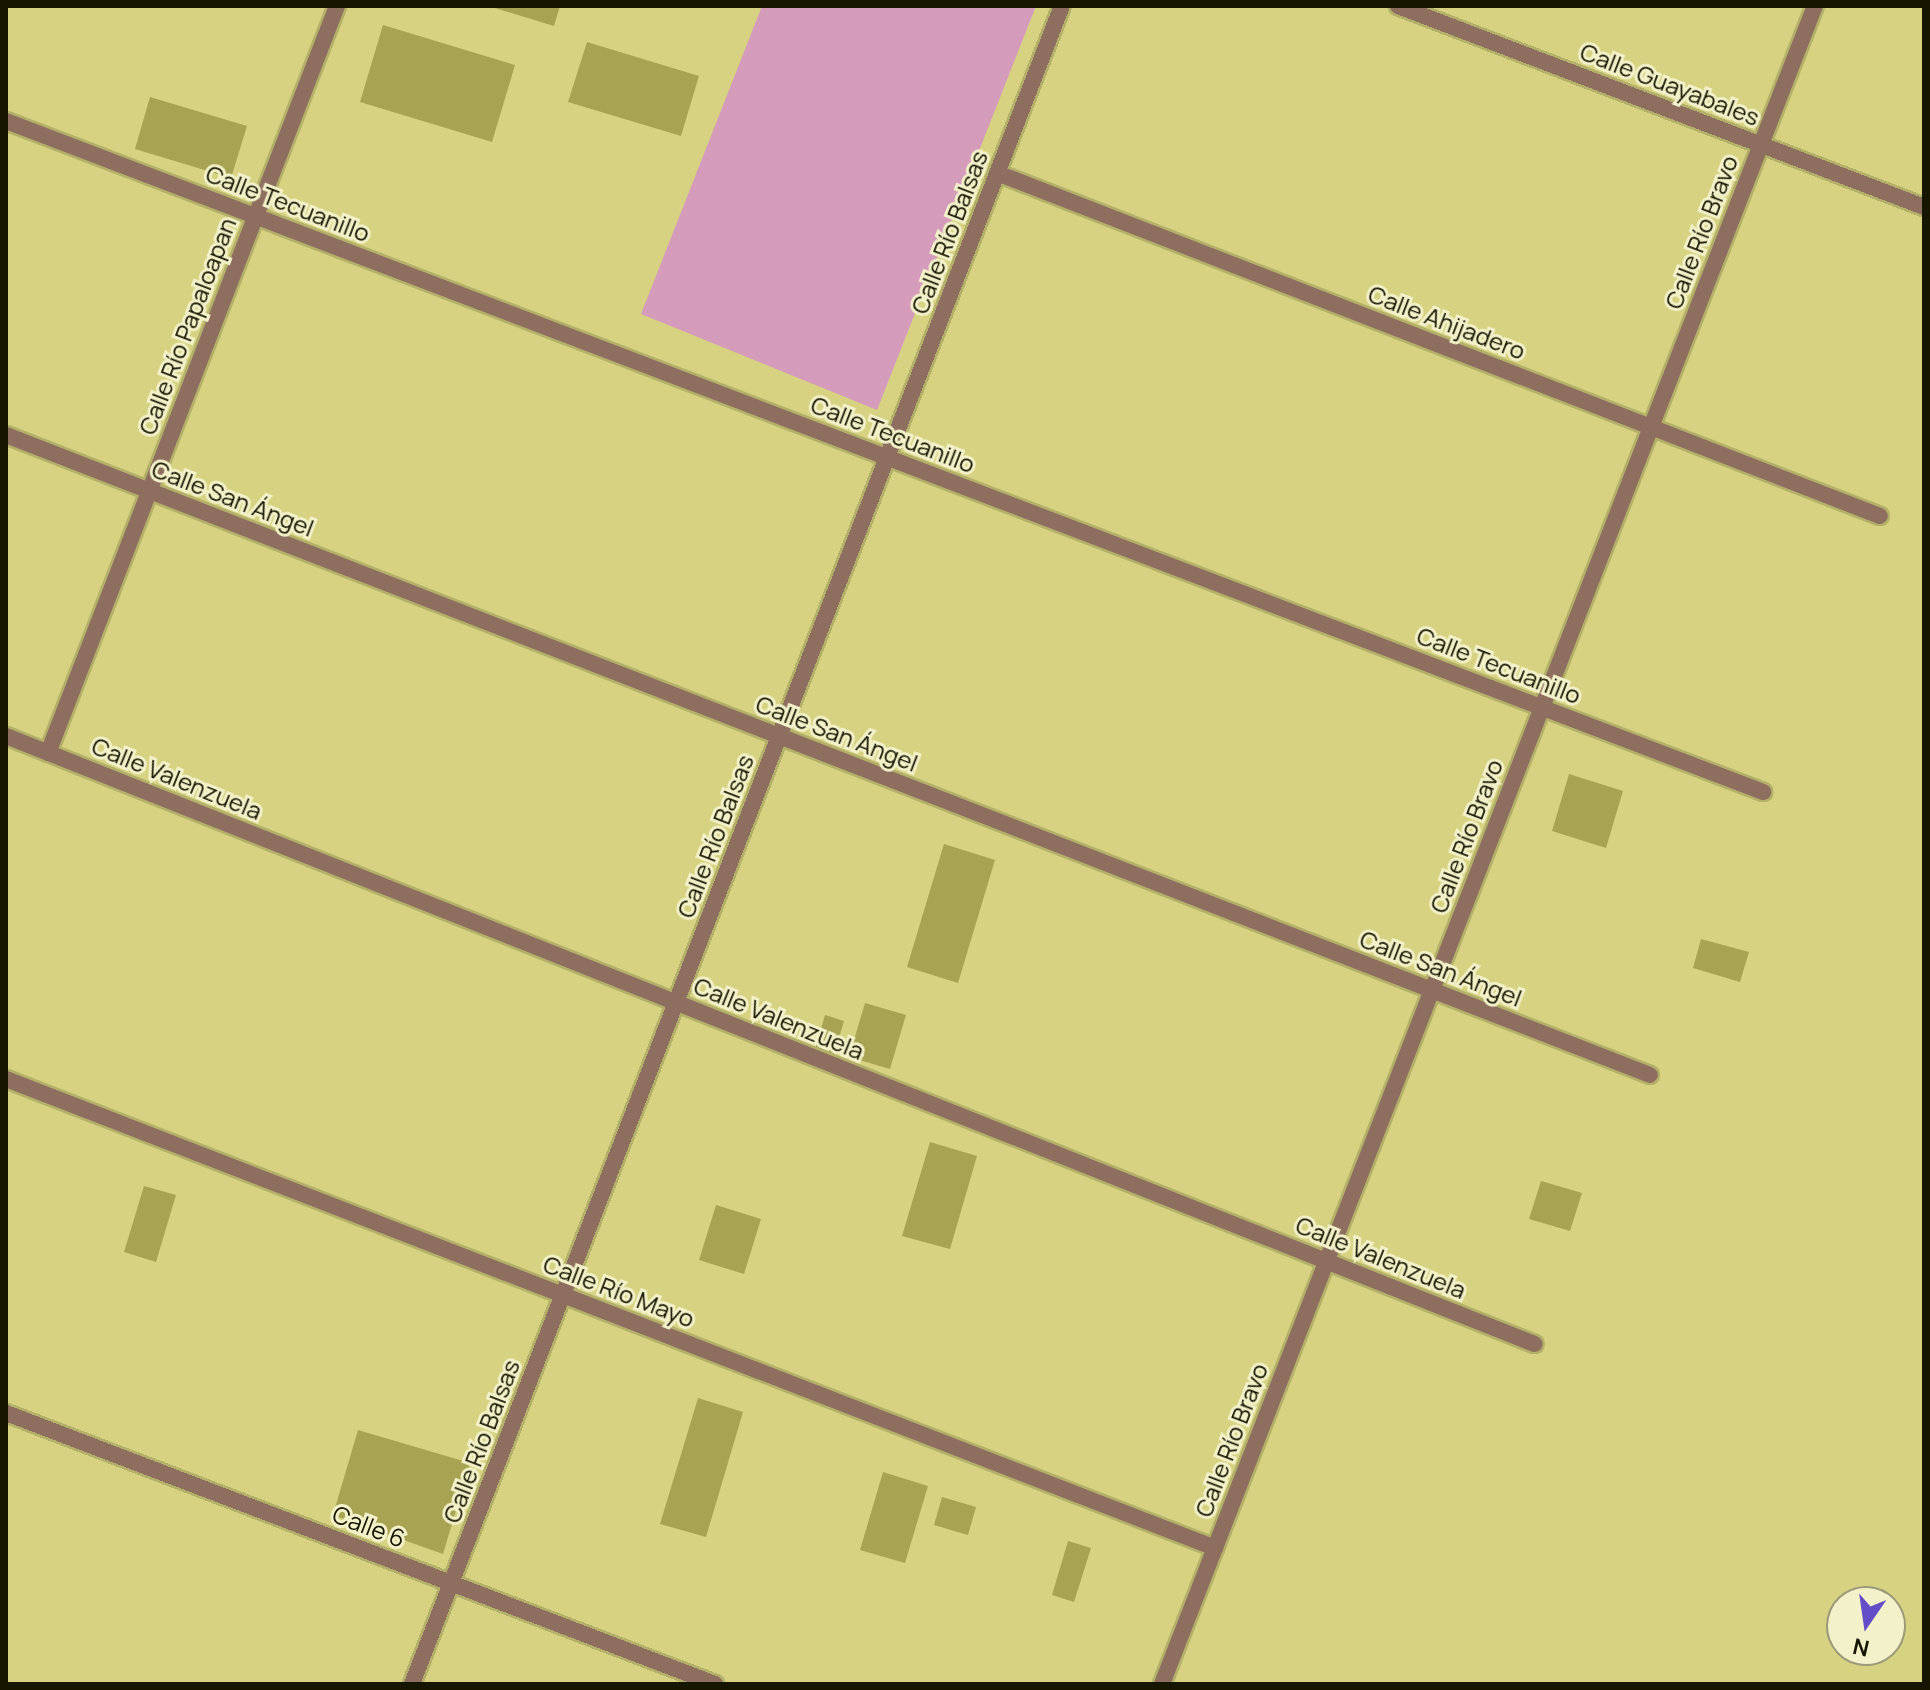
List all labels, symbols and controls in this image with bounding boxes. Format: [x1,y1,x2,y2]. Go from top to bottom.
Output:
street label: Calle Guayabales [1576,37,1764,131]
street label: Calle Río Balsas [905,146,993,318]
street label: Calle Río Bravo [1659,151,1743,313]
street label: Calle Tecuanillo [202,159,374,247]
street label: Calle Río Papaloapan [132,213,242,439]
street label: Calle Ahijadero [1364,279,1530,365]
street label: Calle Tecuanillo [807,390,979,478]
street label: Calle San Ángel [148,454,318,542]
street label: Calle Tecuanillo [1413,621,1585,709]
street label: Calle San Ángel [752,689,922,777]
street label: Calle Valenzuela [88,731,266,825]
street label: Calle Río Balsas [671,750,759,922]
street label: Calle Río Bravo [1424,755,1508,917]
street label: Calle San Ángel [1356,924,1526,1012]
street label: Calle Valenzuela [690,971,868,1065]
street label: Calle Valenzuela [1292,1210,1470,1304]
street label: Calle Río Mayo [539,1249,699,1333]
street label: Calle Río Balsas [437,1355,525,1527]
street label: Calle Río Bravo [1189,1359,1273,1521]
street label: Calle 6 [329,1499,409,1553]
north arrow [1826,1586,1906,1666]
text: N [1850,1631,1872,1664]

